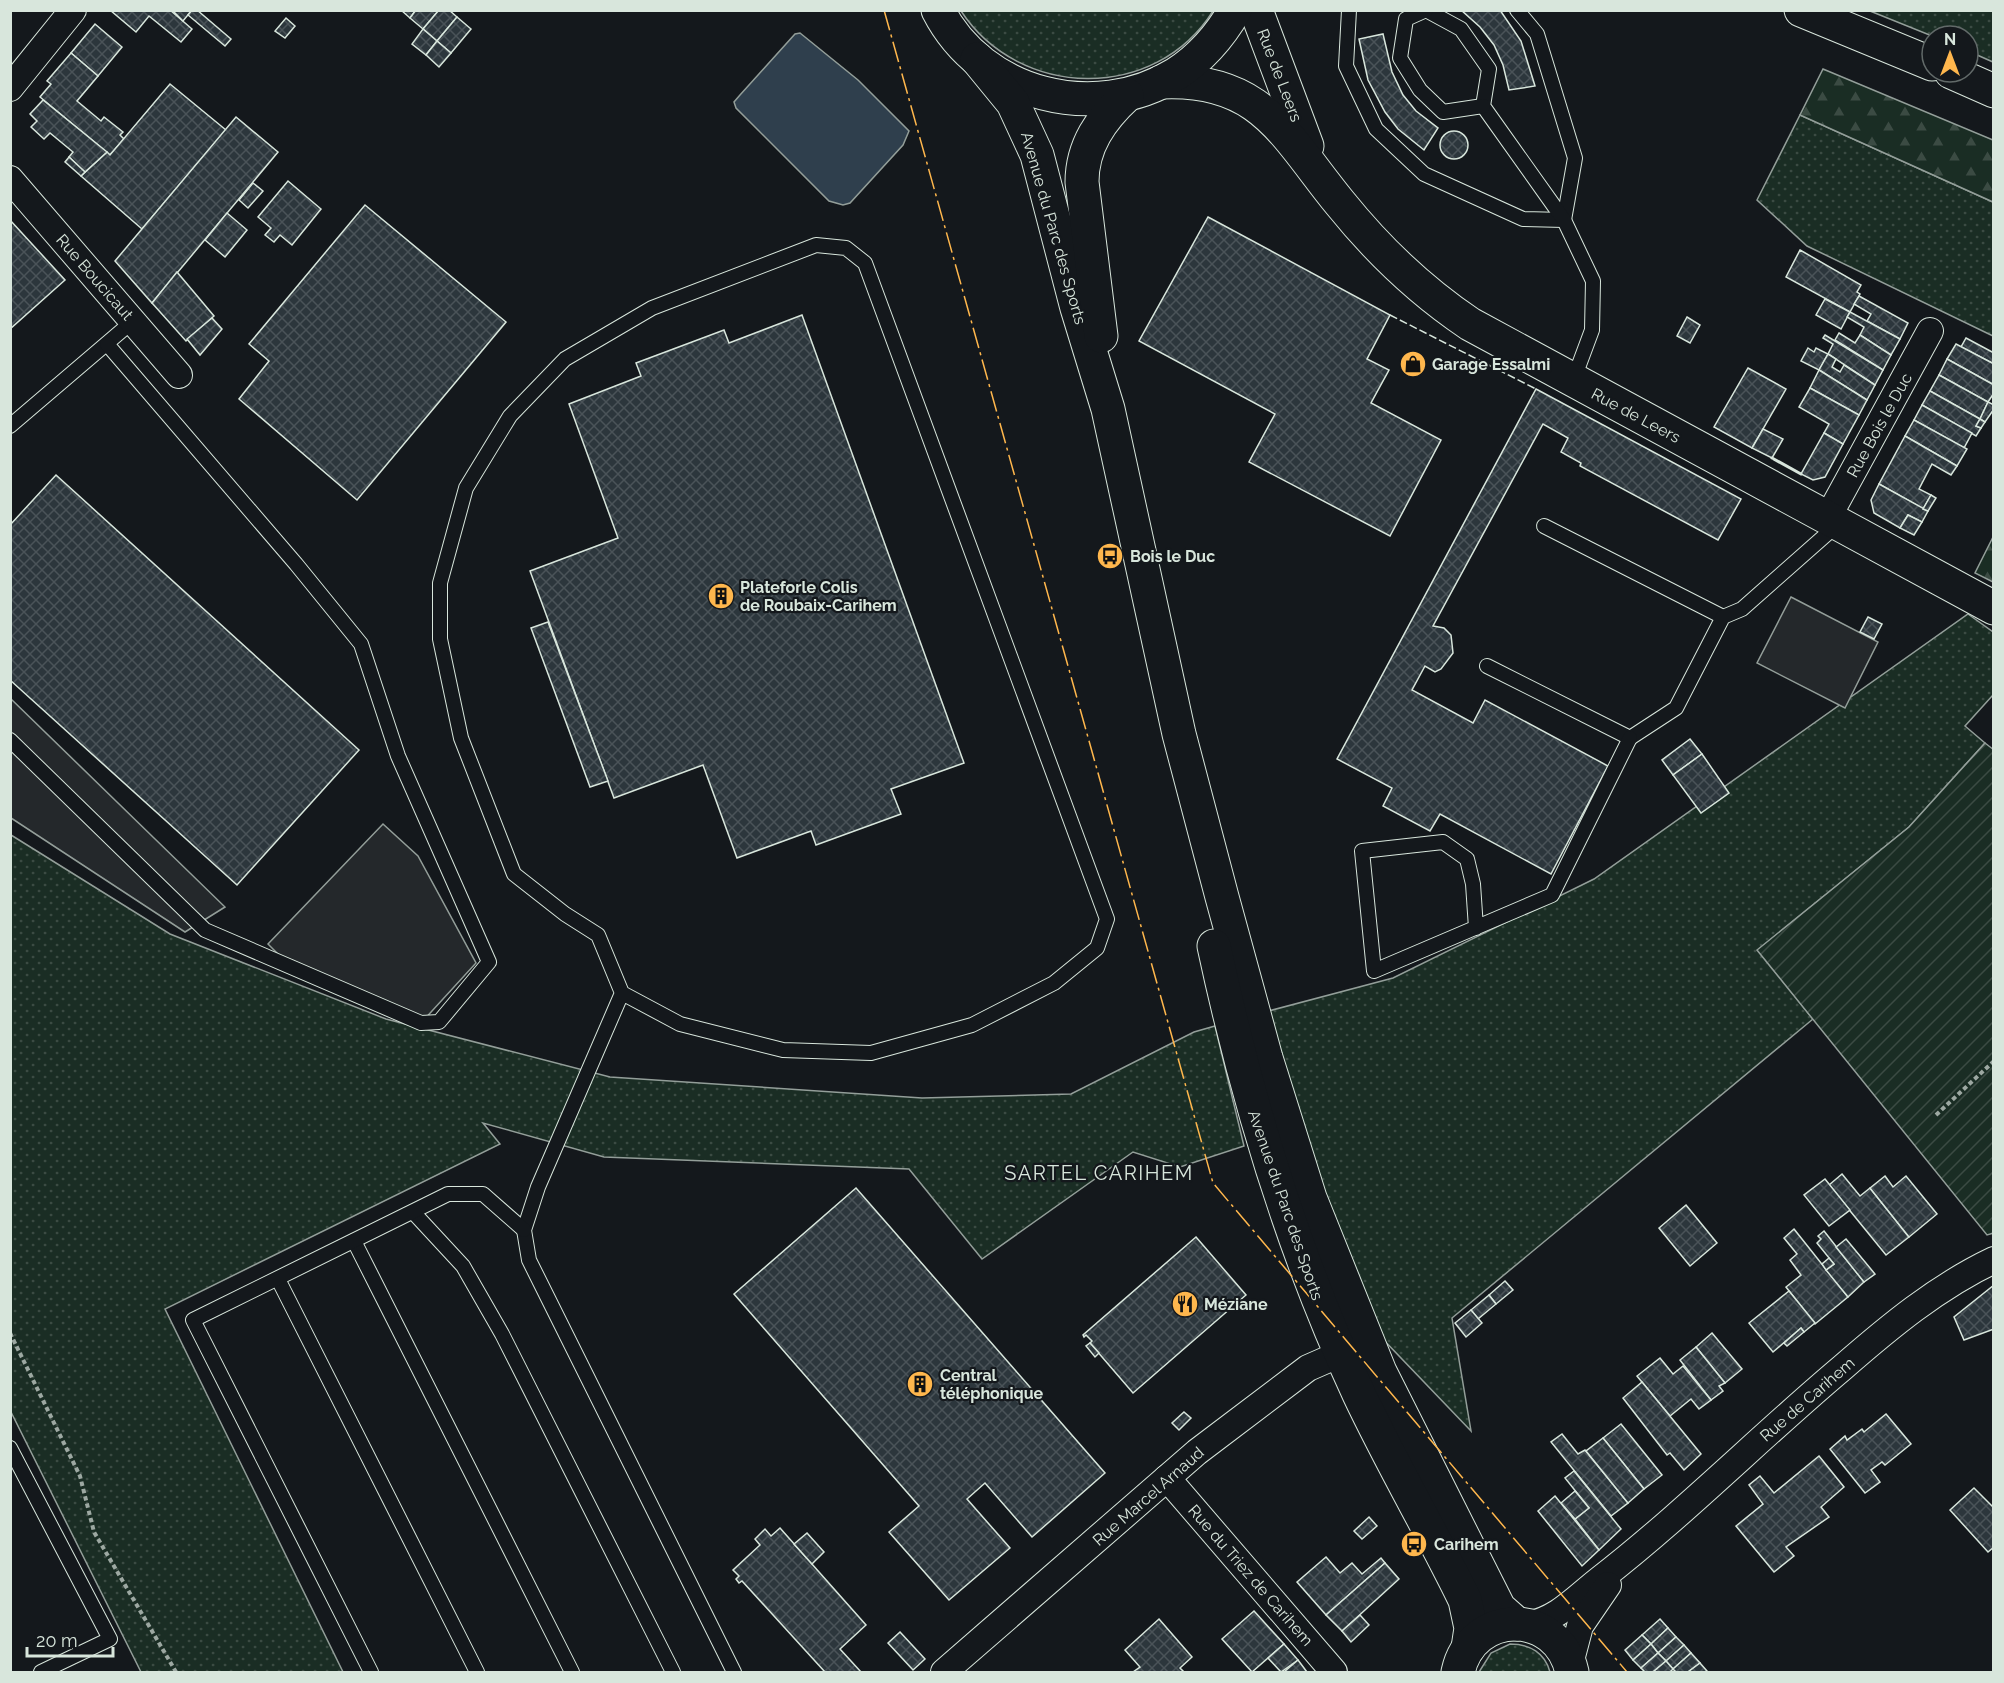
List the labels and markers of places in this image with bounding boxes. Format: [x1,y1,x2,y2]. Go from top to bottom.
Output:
shop icon: Garage Essalmi [1398,349,1428,379]
place label: Garage Essalmi [1432,355,1550,374]
bus stop icon: Bois le Duc [1095,541,1125,571]
place label: Bois le Duc [1130,547,1215,566]
place label: Plateforle Colis de Roubaix-Carihem [740,578,897,615]
building icon: Plateforle Colis de Roubaix-Carihem [706,581,736,611]
restaurant icon: Méziane [1170,1289,1200,1319]
place label: Méziane [1204,1295,1268,1314]
place label: Central téléphonique [940,1366,1044,1403]
building icon: Central téléphonique [905,1369,935,1399]
bus stop icon: Carihem [1399,1529,1429,1559]
place label: Carihem [1434,1535,1499,1554]

